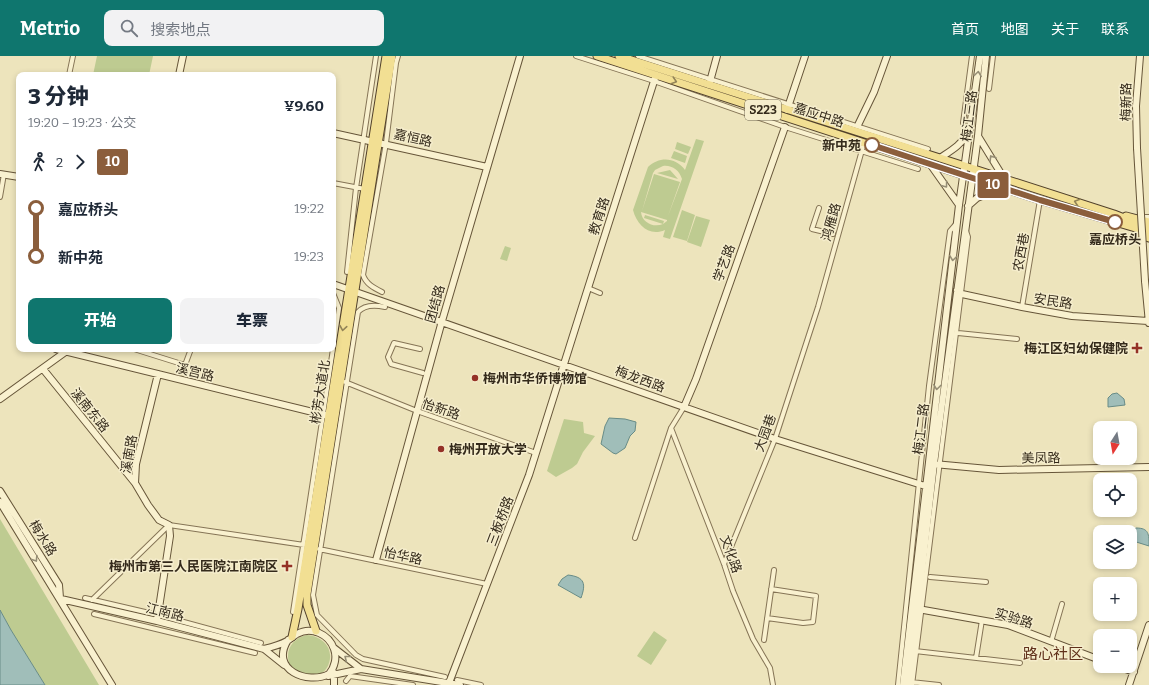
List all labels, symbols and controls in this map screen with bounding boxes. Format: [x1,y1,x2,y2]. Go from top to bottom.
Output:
search box [104,10,384,46]
text: Metrio [20,17,80,40]
icon: search [118,17,140,39]
text: 搜索地点 [150,21,210,39]
text: 首页 [951,21,979,38]
text: 地图 [1001,21,1029,38]
text: 关于 [1051,21,1079,38]
text: 联系 [1101,21,1129,38]
one-way arrow [973,71,982,77]
one-way arrow [670,76,677,85]
street label: 梅新路 [1118,82,1134,122]
text: 3 分钟 [28,83,88,110]
street label: 梅江三路 [958,89,980,143]
text: ¥9.60 [284,97,324,115]
road number: S223 [745,100,781,120]
street label: 嘉应中路 [792,100,846,130]
text: 19:20 – 19:23 · 公交 [28,115,136,130]
street label: 嘉恒路 [392,126,434,150]
marker: 新中苑 [864,137,880,153]
place label: 新中苑 [822,138,861,153]
icon: walk [28,151,50,173]
icon: forward [69,151,91,173]
text: 10 [105,153,120,170]
text: 2 [56,155,63,170]
one-way arrow [989,155,997,162]
line badge: 10 [975,172,1011,198]
text: 10 [986,176,1000,193]
one-way arrow [940,180,947,187]
street label: 教育路 [586,195,612,237]
one-way arrow [1074,198,1081,207]
text: 嘉应桥头 [58,201,118,219]
text: 19:22 [294,201,324,216]
street label: 鸿雁路 [818,201,844,243]
marker: 嘉应桥头 [1107,214,1123,230]
street label: 农西巷 [1010,231,1032,273]
place label: 嘉应桥头 [1089,232,1141,247]
street label: 学艺路 [710,242,738,284]
text: 新中苑 [58,249,103,267]
text: 19:23 [294,249,324,264]
one-way arrow [949,255,958,261]
street label: 团结路 [422,283,448,325]
street label: 安民路 [1033,291,1073,311]
button: 开始 [28,298,172,344]
button: 车票 [180,298,324,344]
one-way arrow [339,324,348,331]
place label: 梅江区妇幼保健院 [1024,341,1128,356]
marker: 梅江区妇幼保健院 [1131,342,1143,354]
street label: 彬芳大道北 [308,359,332,425]
street label: 溪宫路 [174,360,216,384]
street label: 梅龙西路 [613,363,667,395]
place label: 梅州市华侨博物馆 [483,371,587,386]
marker: 梅州市华侨博物馆 [470,373,480,383]
one-way arrow [933,384,942,390]
street label: 溪南东路 [68,385,112,435]
street label: 怡新路 [420,396,462,422]
street label: 梅江二路 [910,402,932,456]
street label: 大园巷 [751,412,779,454]
north arrow [1093,421,1137,465]
map controls [1093,421,1137,673]
street label: 溪南路 [118,433,140,475]
place label: 梅州开放大学 [449,442,527,457]
marker: 梅州开放大学 [436,444,446,454]
street label: 美凤路 [1021,450,1061,466]
button: locate [1093,473,1137,517]
street label: 三板桥路 [484,494,516,548]
street label: 梅水路 [26,517,60,559]
button: layers [1093,525,1137,569]
street label: 文化路 [717,533,745,575]
street label: 怡华路 [382,545,424,567]
one-way arrow [31,555,38,562]
place label: 梅州市第三人民医院江南院区 [109,559,278,574]
marker: 梅州市第三人民医院江南院区 [281,560,293,572]
button: + [1093,577,1137,621]
street label: 江南路 [144,600,186,624]
street label: 实验路 [993,605,1035,631]
button: − [1093,629,1137,673]
district label: 路心社区 [1023,645,1083,663]
one-way arrow [345,656,352,663]

